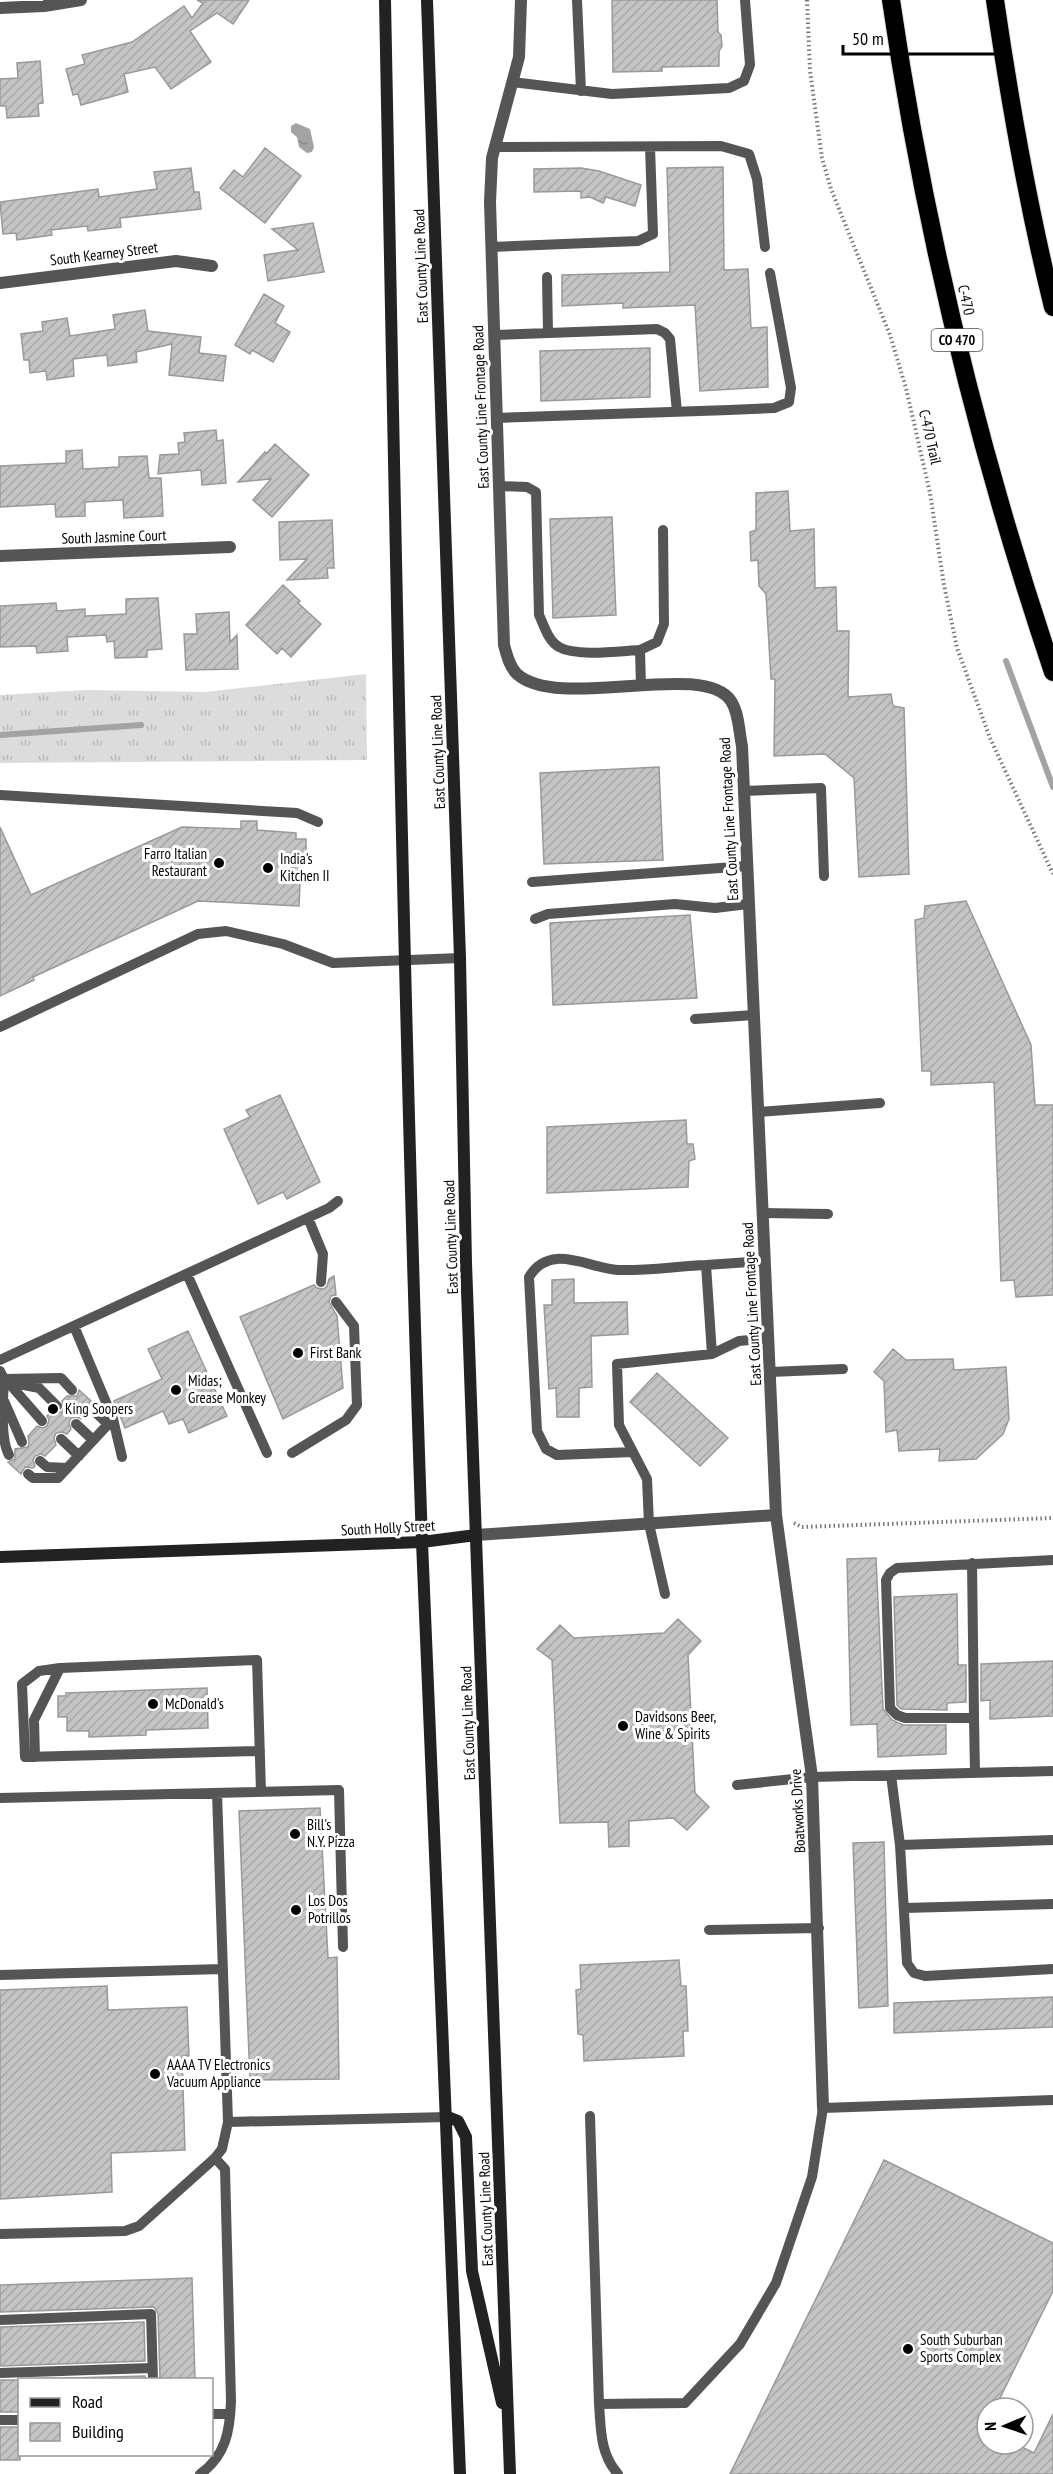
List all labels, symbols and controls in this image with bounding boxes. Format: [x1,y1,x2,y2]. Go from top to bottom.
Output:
scale bar [843,18,1002,56]
text: 50 m [852,27,884,50]
street label: East County Line Road [409,209,432,323]
street label: South Kearney Street [49,237,159,270]
street label: C-470 [954,283,979,317]
street label: East County Line Frontage Road [468,325,493,489]
road number: CO 470 [932,329,982,351]
street label: C-470 Trail [915,408,946,467]
street label: South Jasmine Court [61,525,167,548]
street label: East County Line Road [426,695,449,809]
street label: East County Line Frontage Road [715,737,742,901]
place label: Farro Italian Restaurant [144,844,207,880]
place label: India's Kitchen II [280,849,330,885]
marker: Farro Italian Restaurant [212,856,226,870]
marker: India's Kitchen II [261,861,275,875]
street label: East County Line Road [439,1180,462,1294]
street label: East County Line Frontage Road [738,1222,765,1386]
place label: First Bank [310,1343,362,1362]
marker: First Bank [291,1346,305,1360]
place label: Midas; Grease Monkey [188,1371,266,1407]
marker: Midas; Grease Monkey [169,1383,183,1397]
place label: King Soopers [65,1399,133,1418]
marker: King Soopers [46,1402,60,1416]
street label: South Holly Street [340,1516,436,1539]
street label: East County Line Road [456,1666,479,1780]
place label: McDonald's [165,1694,224,1713]
marker: McDonald's [146,1697,160,1711]
place label: Davidsons Beer, Wine & Spirits [635,1707,716,1743]
marker: Davidsons Beer, Wine & Spirits [616,1719,630,1733]
street label: Boatworks Drive [786,1768,809,1854]
place label: Bill's N.Y. Pizza [307,1815,355,1851]
marker: Bill's N.Y. Pizza [288,1827,302,1841]
place label: Los Dos Potrillos [308,1891,351,1927]
marker: Los Dos Potrillos [289,1903,303,1917]
place label: AAAA TV Electronics Vacuum Appliance [166,2055,270,2091]
marker: AAAA TV Electronics Vacuum Appliance [148,2067,162,2081]
street label: East County Line Road [474,2152,497,2266]
place label: South Suburban Sports Complex [920,2330,1002,2366]
marker: South Suburban Sports Complex [901,2342,915,2356]
legend [18,2378,213,2456]
text: Road [72,2390,103,2413]
north arrow [975,2396,1035,2456]
text: Building [72,2420,124,2443]
text: N [980,2422,1000,2431]

